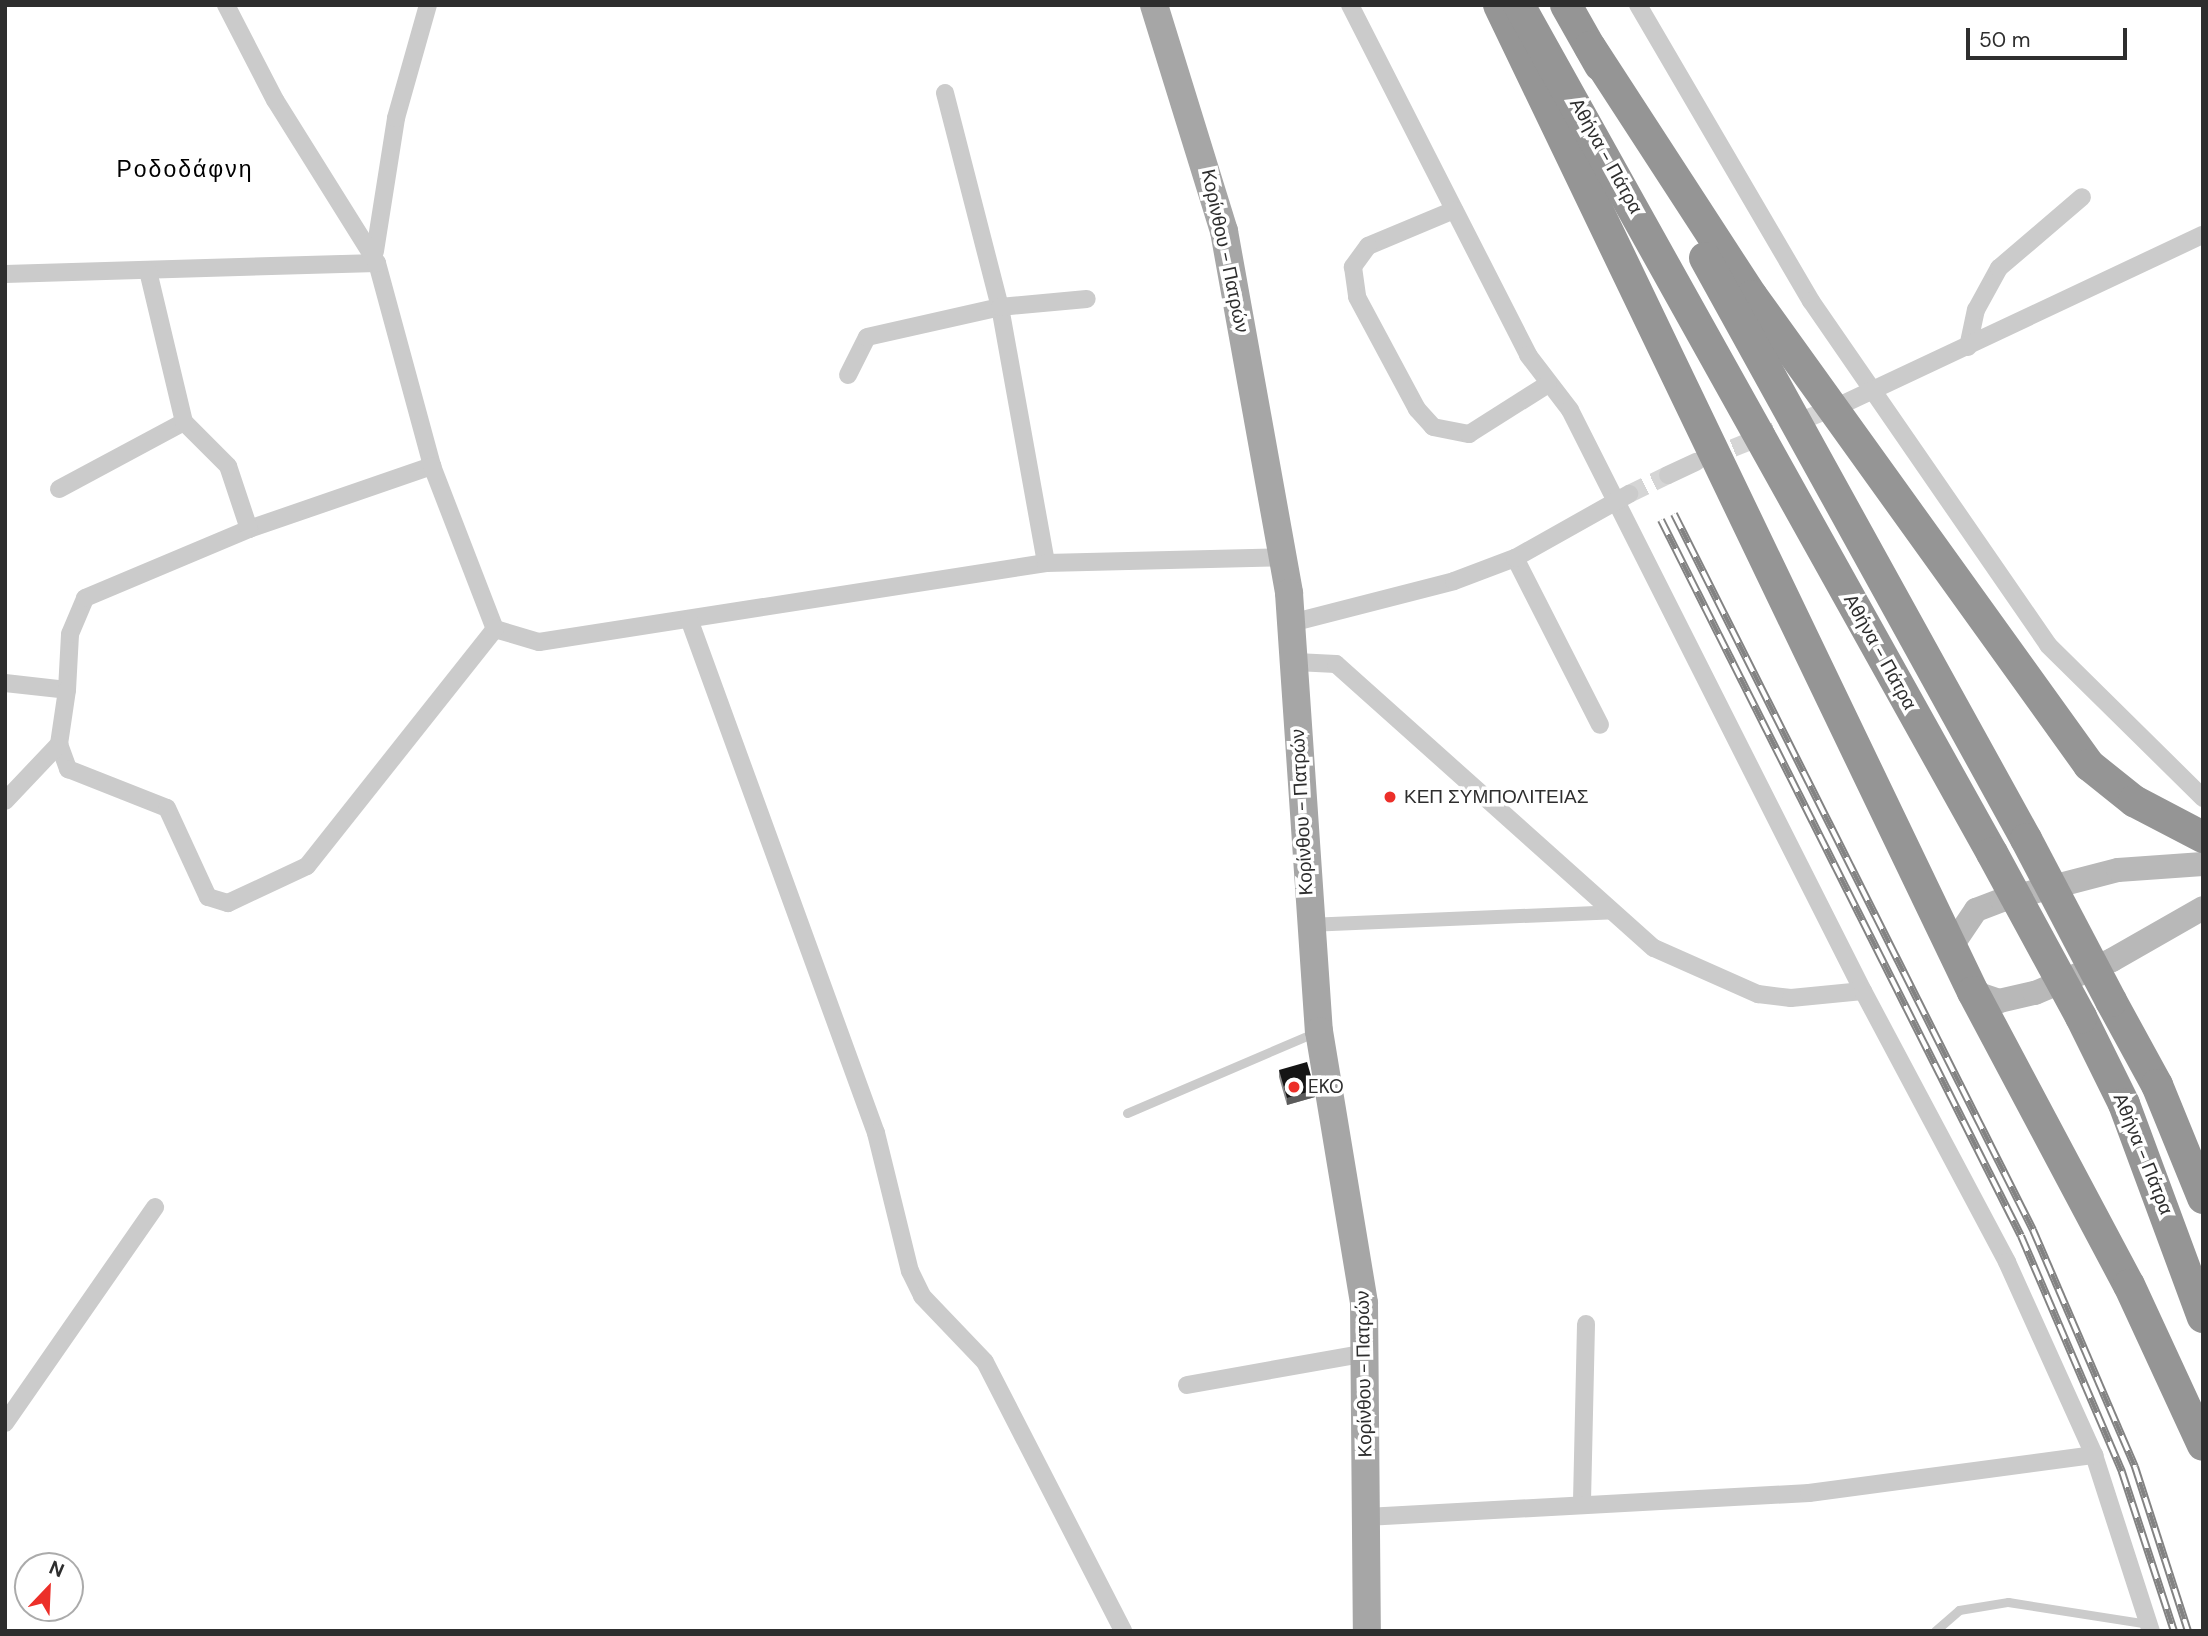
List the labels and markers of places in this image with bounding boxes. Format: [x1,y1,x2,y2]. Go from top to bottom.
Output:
place label: ΚΕΠ ΣΥΜΠΟΛΙΤΕΙΑΣ [1404,786,1588,808]
marker: ΚΕΠ ΣΥΜΠΟΛΙΤΕΙΑΣ [1382,789,1398,805]
place label: EKO [1308,1076,1344,1098]
marker: EKO [1286,1079,1302,1095]

